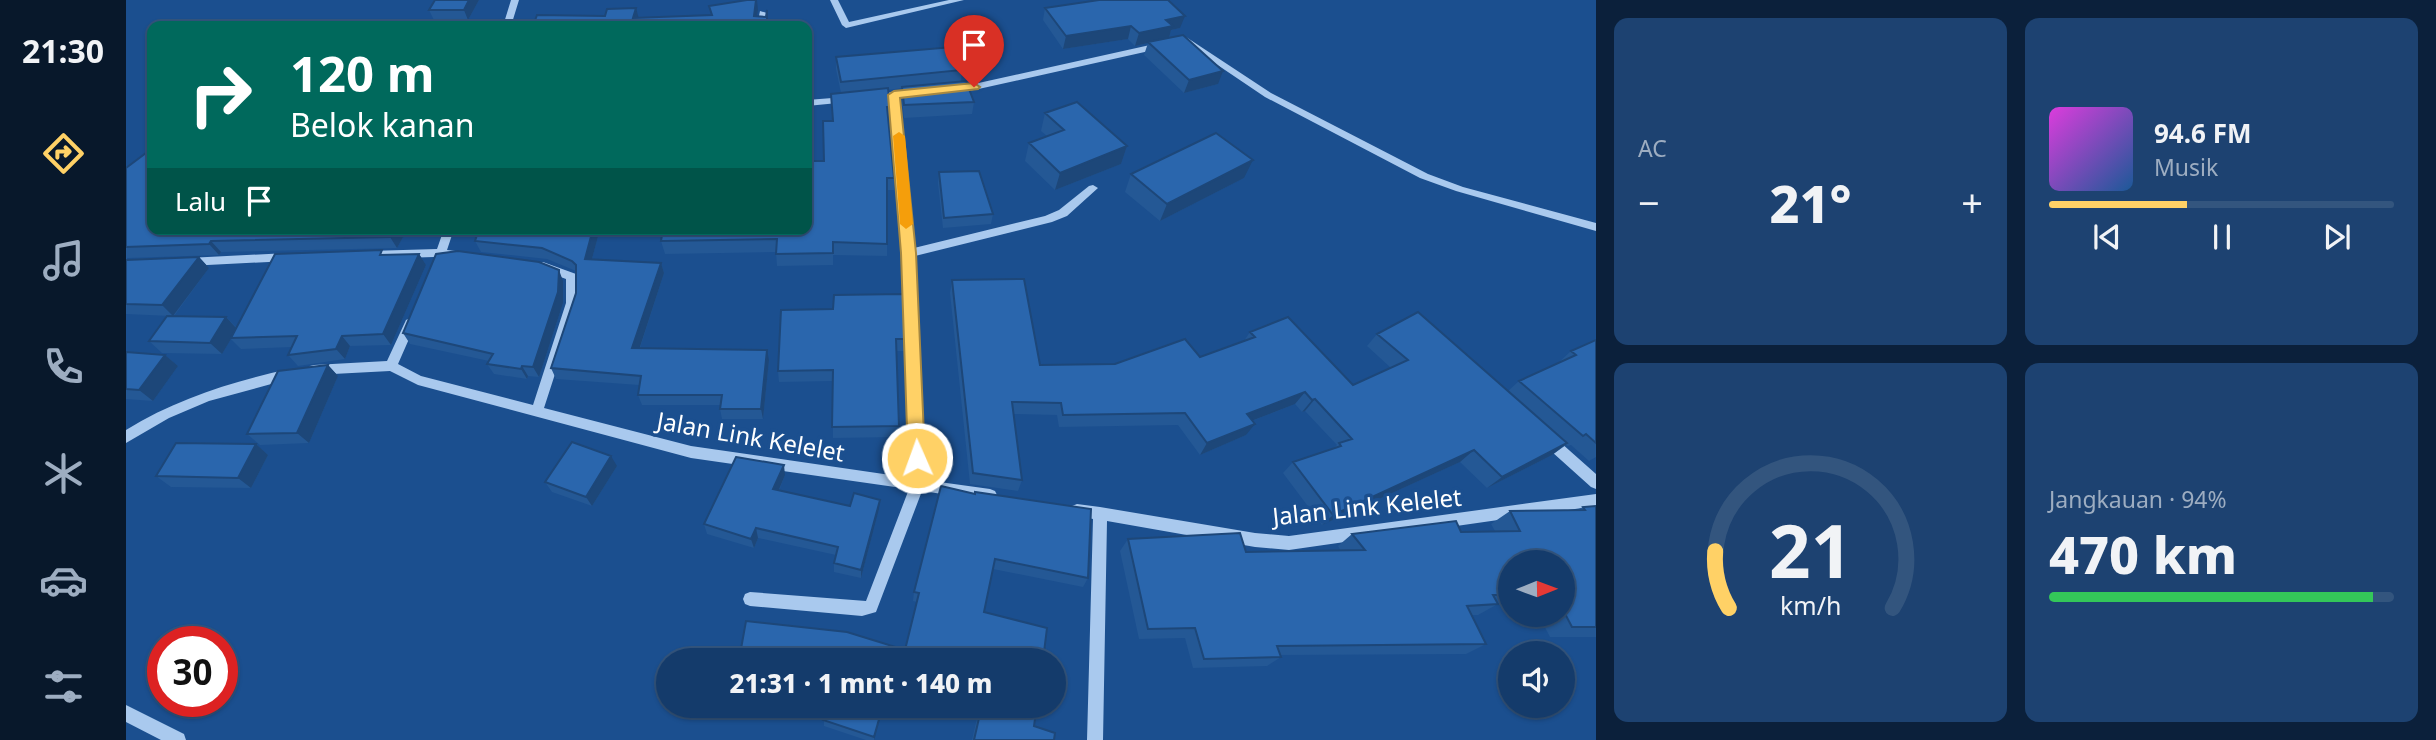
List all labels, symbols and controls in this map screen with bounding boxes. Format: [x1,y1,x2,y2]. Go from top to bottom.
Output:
pin [944,15,1004,87]
icon: arrive [955,26,993,64]
text: 21:30 [22,29,104,72]
text: 120 m [290,40,435,106]
icon: right [175,49,266,140]
text: Belok kanan [290,103,474,146]
text: 94.6 FM [2154,115,2251,151]
icon: directions [39,129,88,178]
text: AC [1638,132,1667,164]
text: Musik [2154,151,2218,183]
text: 21° [1769,167,1852,238]
text: − [1638,176,1660,228]
text: + [1961,176,1983,228]
icon: arrive [240,182,278,220]
text: Lalu [175,183,226,219]
icon: previous [2088,218,2126,256]
icon: pause [2203,218,2241,256]
icon: next [2318,218,2356,256]
icon: music [39,236,88,285]
icon: phone [39,342,88,391]
street label: Jalan Link Kelelet [653,403,848,469]
position arrow [880,421,954,495]
icon: climate [39,449,88,498]
street label: Jalan Link Kelelet [1269,480,1463,533]
text: Jangkauan · 94% [2049,483,2227,515]
text: 21 [1769,501,1852,600]
text: 470 km [2049,518,2237,589]
north arrow [1498,550,1575,626]
map controls [1498,550,1575,718]
icon: car [39,556,88,605]
text: km/h [1780,588,1841,622]
speed limit sign: 30 [147,626,238,717]
button: sound [1498,641,1575,718]
icon: filters [39,662,88,711]
text: 21:31 · 1 mnt · 140 m [729,665,993,701]

